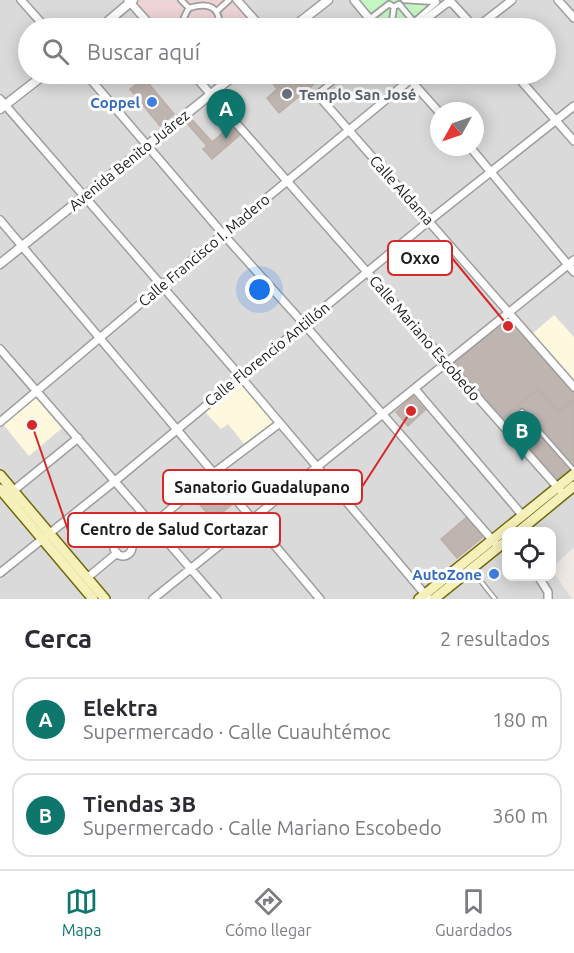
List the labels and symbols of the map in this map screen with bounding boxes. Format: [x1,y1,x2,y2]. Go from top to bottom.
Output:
place label: Templo San José [299,86,416,103]
marker: Templo San José [280,87,294,101]
pin: A [206,90,246,139]
place label: Coppel [90,94,140,111]
marker: Coppel [145,95,159,109]
north arrow [430,102,484,156]
street label: Avenida Benito Juárez [65,106,193,214]
street label: Calle Aldama [366,152,438,228]
street label: Calle Francisco I. Madero [135,190,273,310]
callout: Oxxo [388,241,452,275]
text: Oxxo [400,249,440,267]
street label: Calle Mariano Escobedo [366,272,484,404]
your location [245,275,274,304]
street label: Calle Florencio Antillón [201,298,333,410]
pin: B [502,412,542,461]
callout: Sanatorio Guadalupano [163,470,362,504]
text: Sanatorio Guadalupano [174,478,350,496]
callout: Centro de Salud Cortazar [68,513,280,547]
text: Centro de Salud Cortazar [80,520,268,538]
place label: AutoZone [412,566,482,583]
marker: AutoZone [487,567,501,581]

